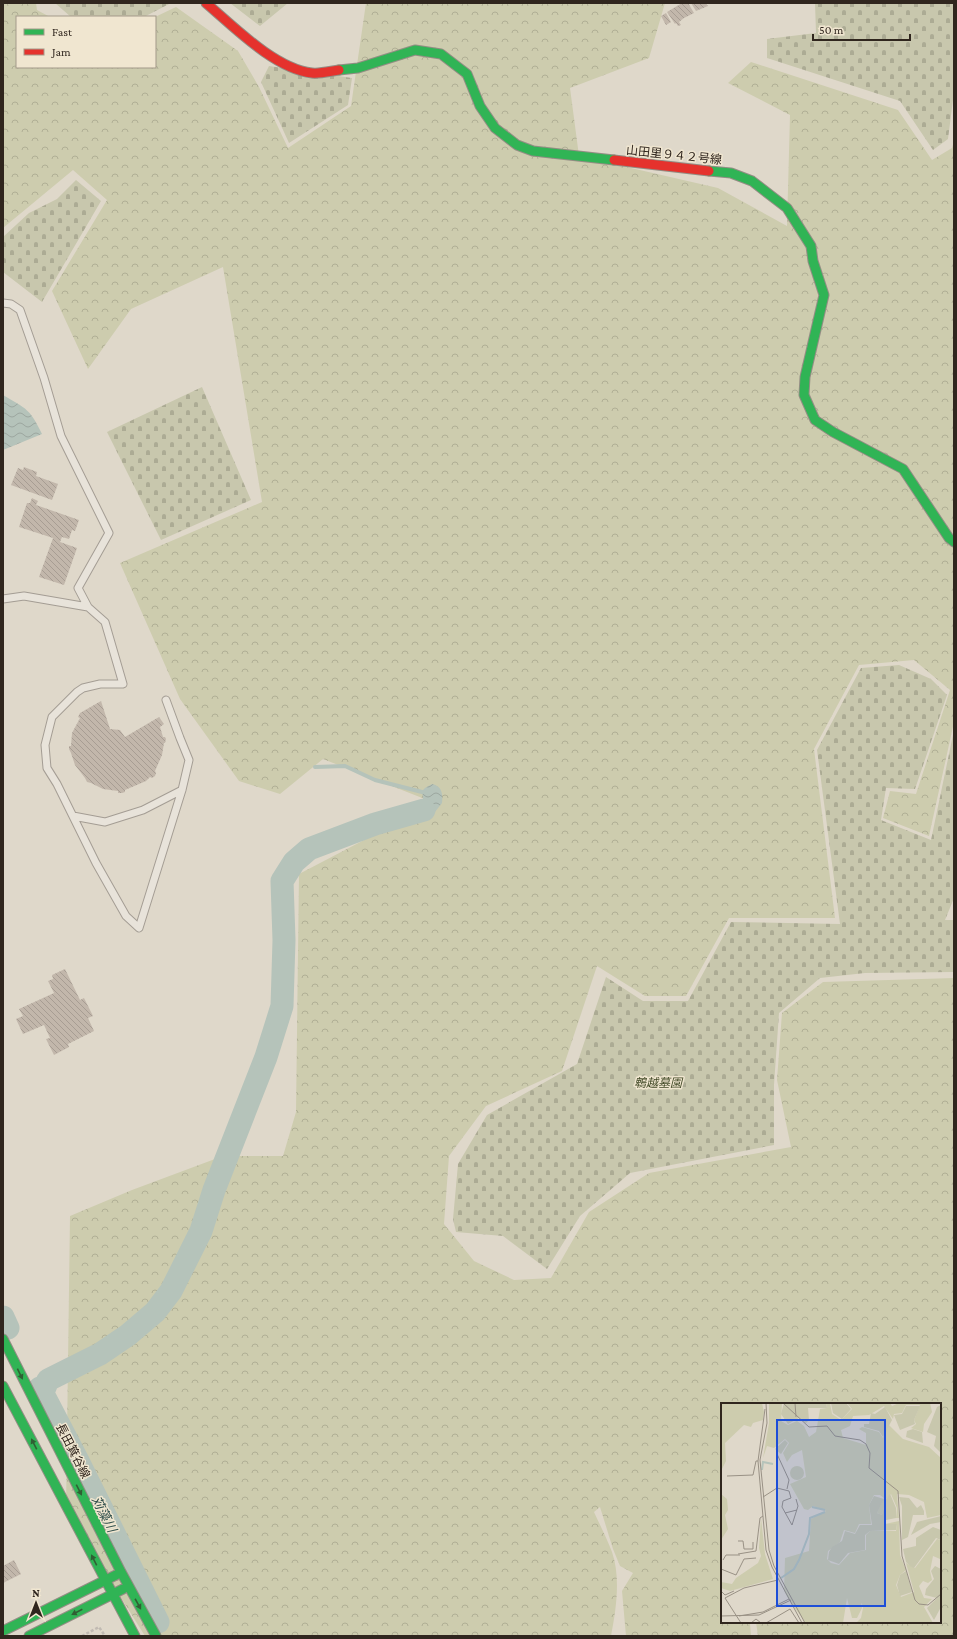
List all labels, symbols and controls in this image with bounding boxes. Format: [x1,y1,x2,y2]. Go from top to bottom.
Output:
legend [16,16,156,68]
scale bar [813,16,910,42]
text: 50 m [819,23,844,37]
text: Fast [52,25,73,39]
text: Jam [51,45,71,59]
street label: 山田里９４２号線 [626,143,722,167]
park label: 鵯越墓園 [634,1076,684,1090]
one-way arrow [17,1368,24,1379]
inset map [721,1403,941,1623]
street label: 長田箕谷線 [53,1421,93,1481]
one-way arrow [30,1439,37,1450]
one-way arrow [76,1484,82,1495]
water label: 苅藻川 [88,1493,120,1537]
one-way arrow [90,1554,97,1565]
north arrow [16,1583,56,1623]
text: N [32,1587,40,1599]
one-way arrow [135,1598,142,1610]
one-way arrow [71,1608,83,1615]

